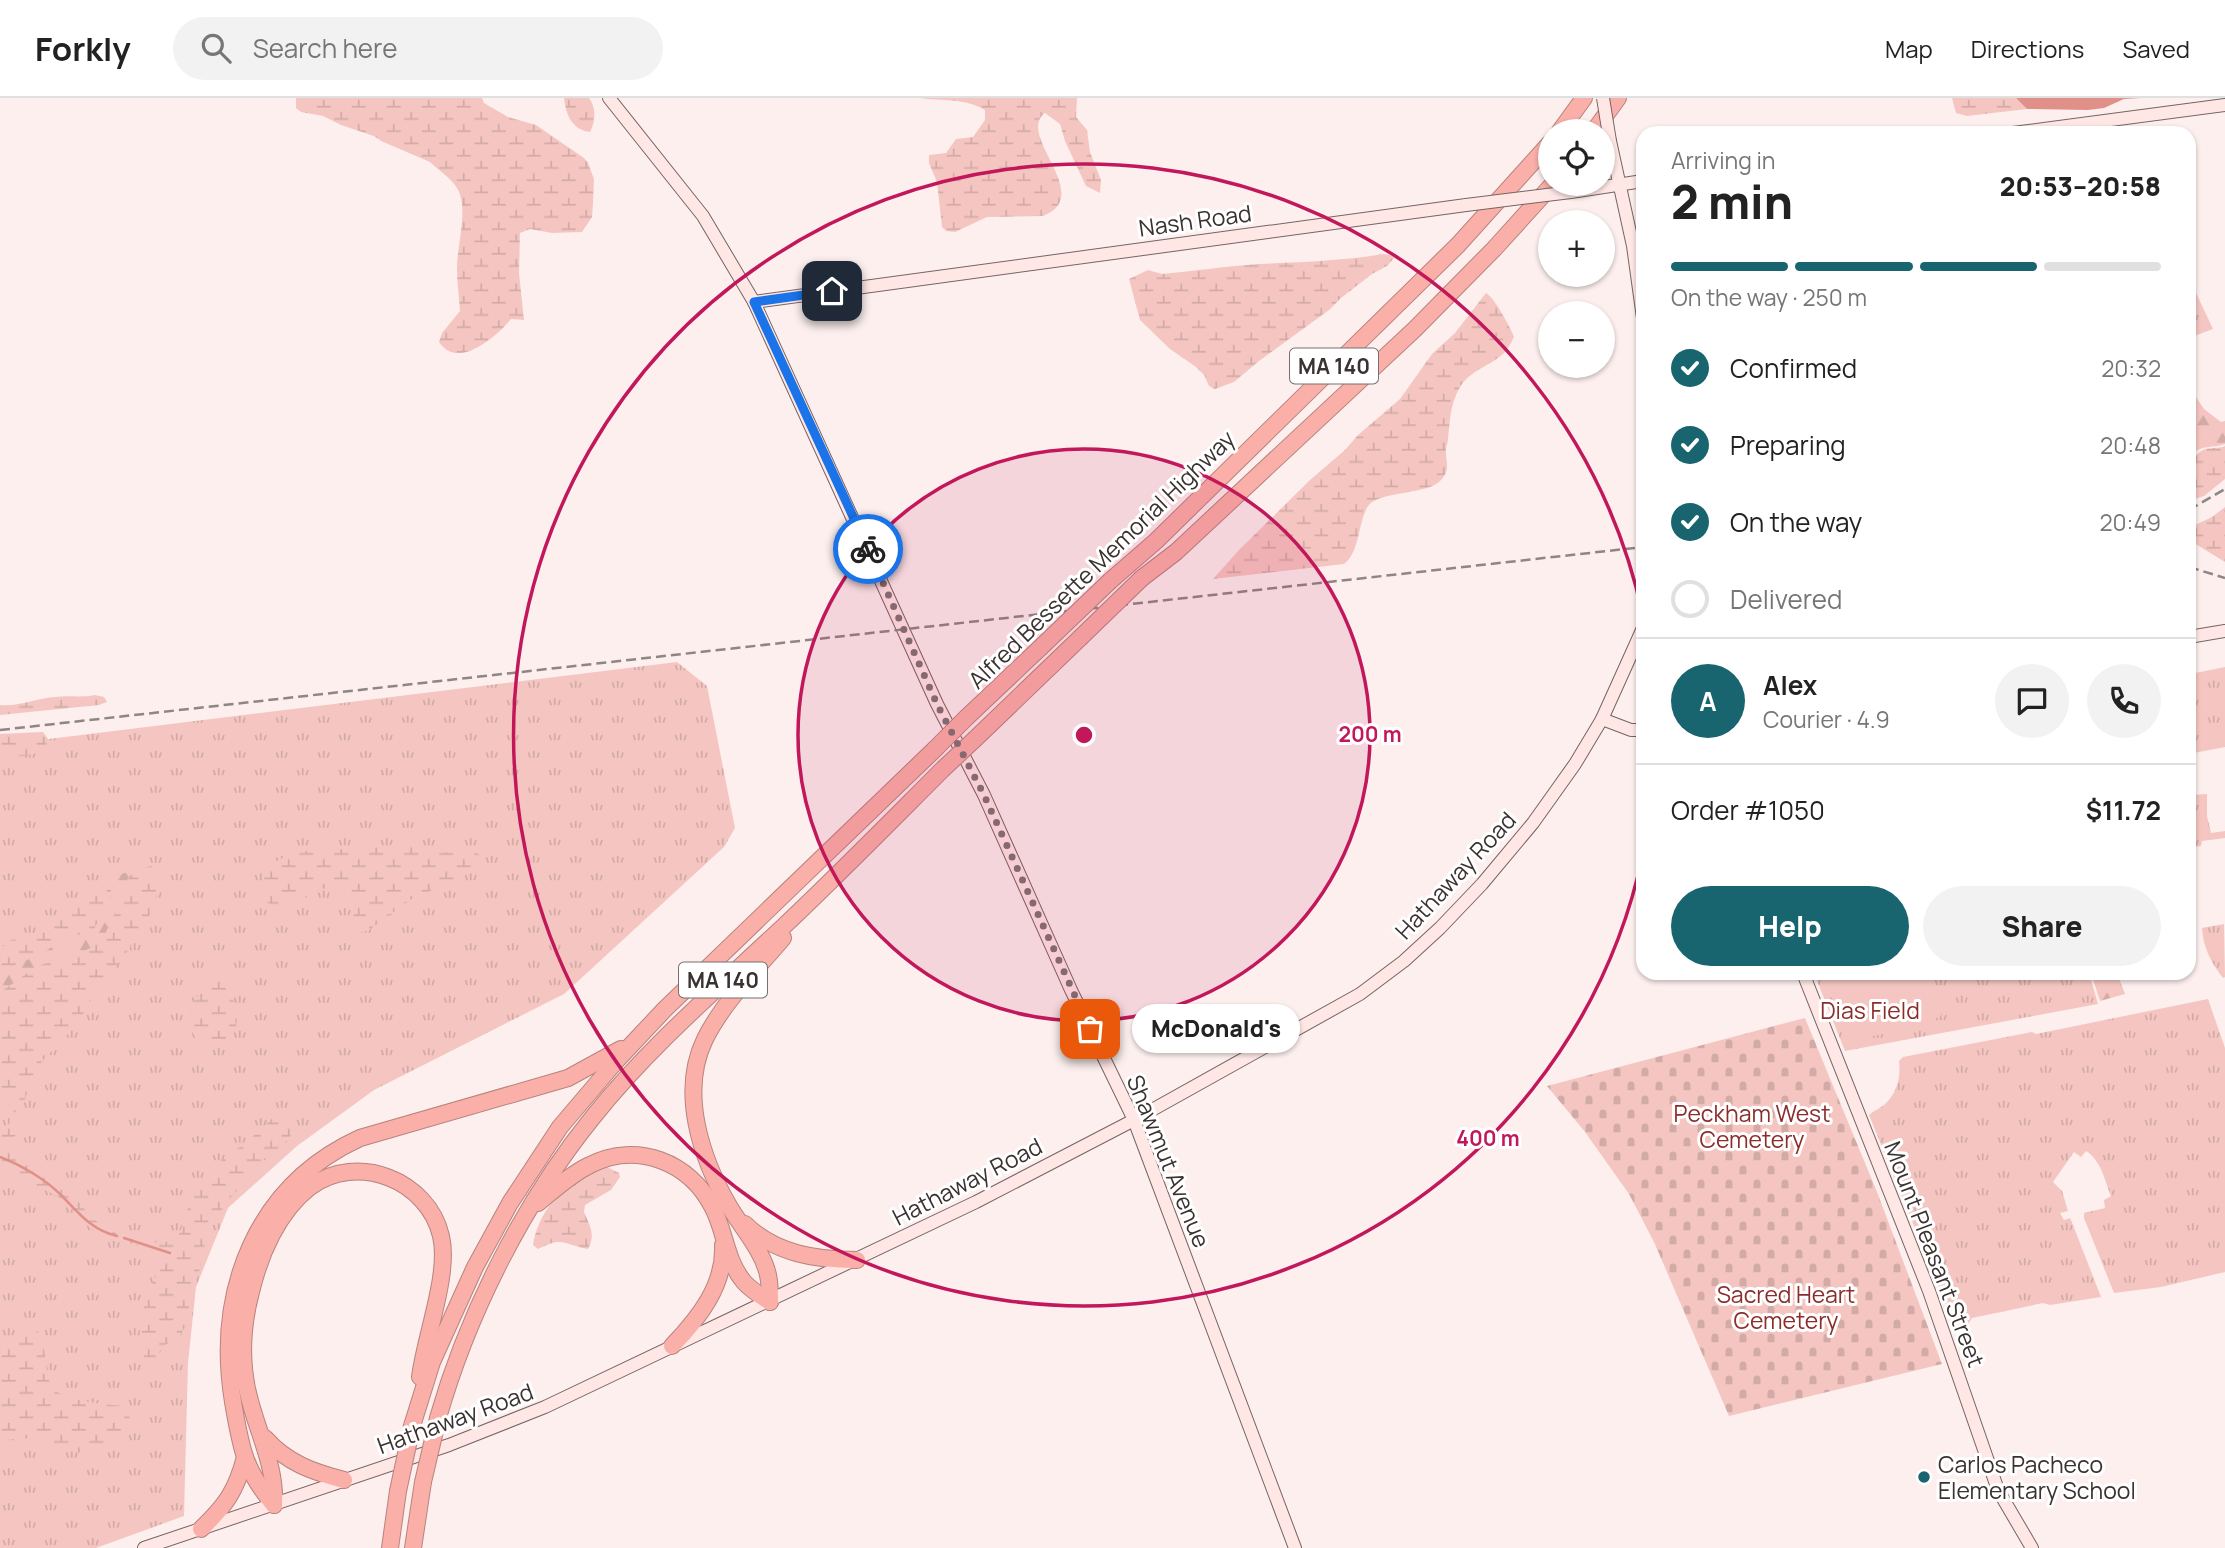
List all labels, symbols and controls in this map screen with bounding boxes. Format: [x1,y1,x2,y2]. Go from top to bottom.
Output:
search box [173,17,663,80]
text: Forkly [35,26,131,71]
icon: search [197,29,235,67]
text: Search here [253,30,397,66]
text: Map [1885,32,1933,65]
text: Directions [1971,32,2084,65]
text: Saved [2122,32,2190,65]
map controls [1538,119,1615,378]
button: locate [1538,119,1615,196]
text: Arriving in [1671,144,1776,176]
text: 20:53–20:58 [2000,168,2161,204]
text: 2 min [1671,170,1793,233]
street label: Nash Road [1137,196,1253,244]
button: + [1538,210,1615,287]
pin [802,261,862,321]
icon: home [813,272,851,310]
text: On the way · 250 m [1671,281,1867,313]
button: − [1538,301,1615,378]
road number: MA 140 [1290,348,1378,384]
icon: check [1671,349,1709,387]
text: Confirmed [1730,350,1857,386]
text: 20:32 [2101,352,2161,384]
street label: Alfred Bessette Memorial Highway [961,423,1241,695]
icon: check [1671,426,1709,464]
text: Preparing [1730,427,1846,463]
text: 20:48 [2100,429,2161,461]
icon: check [1671,503,1709,541]
text: On the way [1730,504,1862,540]
text: 20:49 [2099,506,2161,538]
courier [833,514,903,584]
icon: bike [849,530,887,568]
text: Delivered [1730,581,1842,617]
button: chat [1995,664,2069,738]
button: phone [2087,664,2161,738]
text: Alex [1763,667,1817,703]
text: A [1699,683,1717,719]
text: Courier · 4.9 [1763,703,1890,735]
text: 200 m [1338,720,1402,748]
centre of rings [1072,723,1096,747]
text: Order #1050 [1671,792,1825,828]
text: $11.72 [2086,792,2161,828]
street label: Hathaway Road [1387,804,1523,946]
button: Help [1671,886,1909,966]
button: Share [1923,886,2161,966]
road number: MA 140 [679,962,767,998]
park label: Dias Field [1820,994,1920,1026]
pin [1060,999,1120,1059]
callout: McDonald's [1132,1004,1300,1054]
icon: bag [1071,1010,1109,1048]
text: McDonald's [1151,1012,1281,1044]
street label: Shawmut Avenue [1120,1070,1218,1252]
park label: Peckham West Cemetery [1674,1097,1830,1155]
text: 400 m [1456,1124,1520,1152]
street label: Hathaway Road [887,1130,1047,1232]
street label: Mount Pleasant Street [1877,1137,1993,1371]
park label: Sacred Heart Cemetery [1717,1278,1855,1336]
street label: Hathaway Road [372,1375,538,1461]
place label: Carlos Pacheco Elementary School [1938,1448,2136,1506]
marker: Carlos Pacheco Elementary School [1916,1469,1932,1485]

